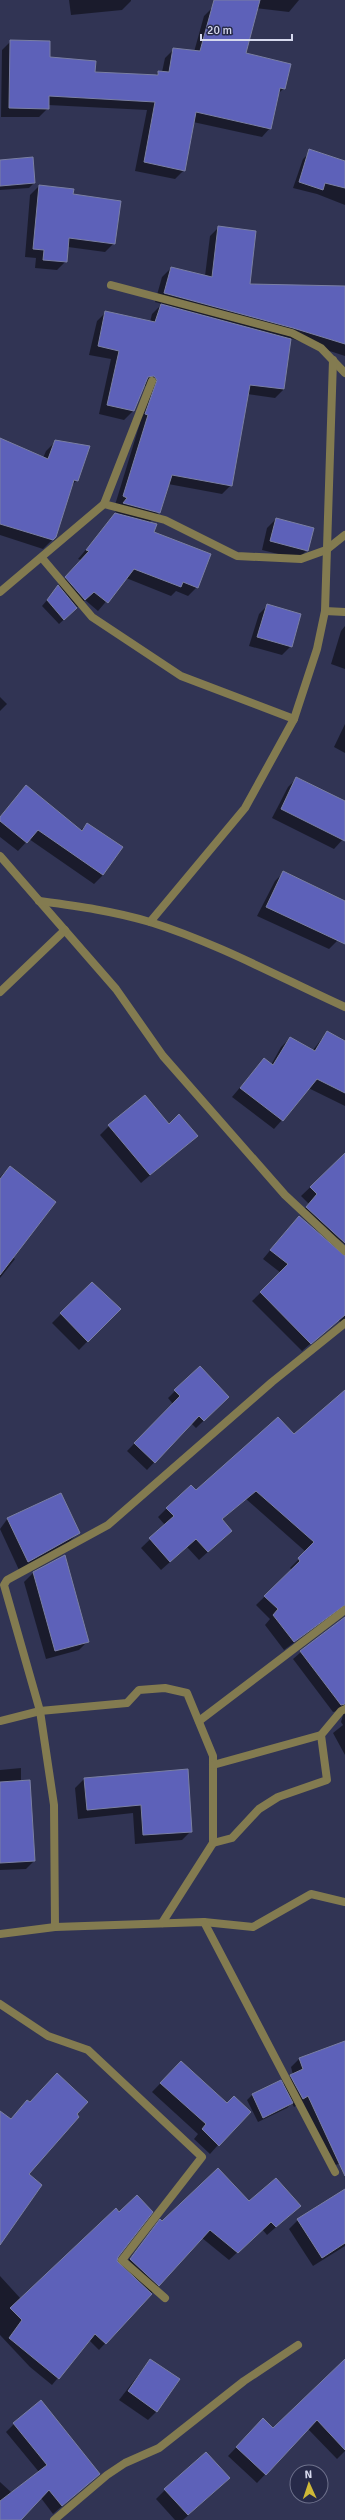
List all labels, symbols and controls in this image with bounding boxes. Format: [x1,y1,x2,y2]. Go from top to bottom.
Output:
scale bar [201,16,292,42]
text: 20 m [207,23,232,38]
north arrow [289,2464,329,2504]
text: N [304,2468,313,2481]

